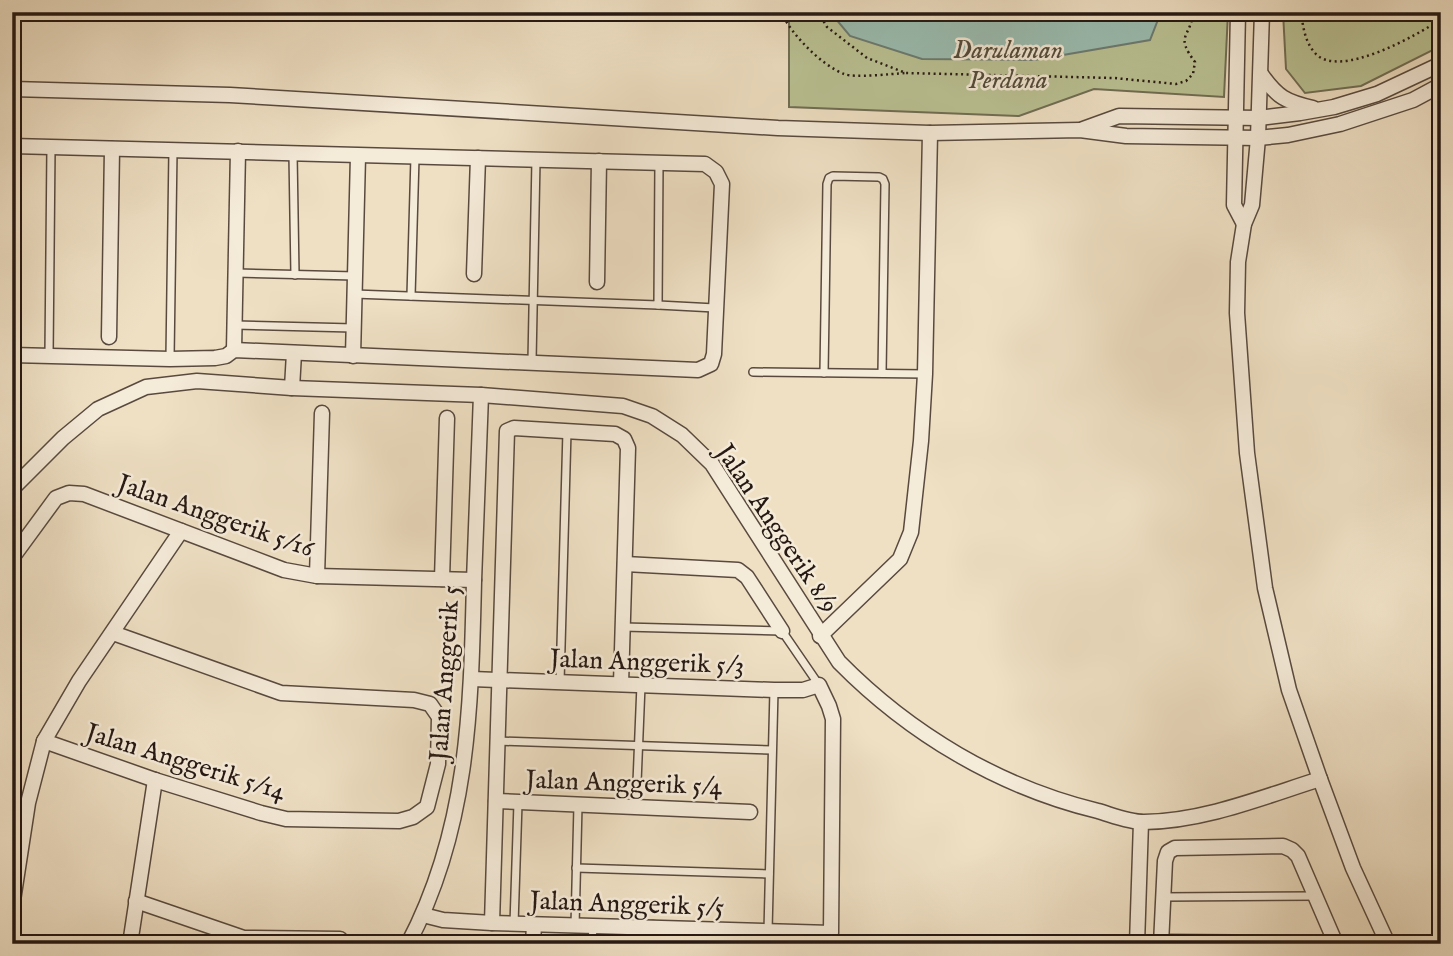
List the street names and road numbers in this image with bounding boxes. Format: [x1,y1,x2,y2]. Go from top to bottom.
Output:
street label: Jalan Anggerik 8/9 [706,435,846,620]
street label: Jalan Anggerik 5/16 [110,466,319,566]
street label: Jalan Anggerik 5 [423,584,468,765]
street label: Jalan Anggerik 5/3 [546,643,745,682]
street label: Jalan Anggerik 5/14 [79,715,290,809]
street label: Jalan Anggerik 5/4 [522,763,723,803]
street label: Jalan Anggerik 5/5 [526,885,725,924]

